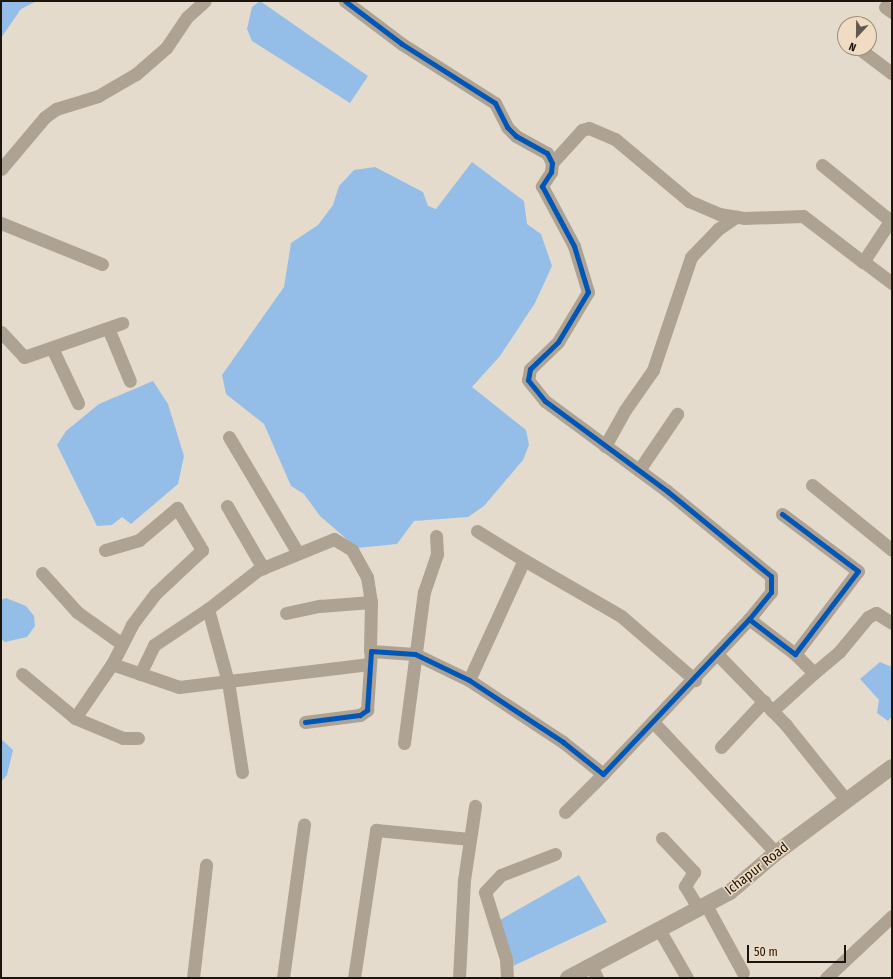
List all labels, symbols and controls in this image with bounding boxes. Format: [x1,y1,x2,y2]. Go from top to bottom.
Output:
north arrow [837,16,877,56]
text: N [847,39,858,54]
street label: Ichapur Road [722,839,792,899]
scale bar [749,937,848,963]
text: 50 m [754,945,778,959]

